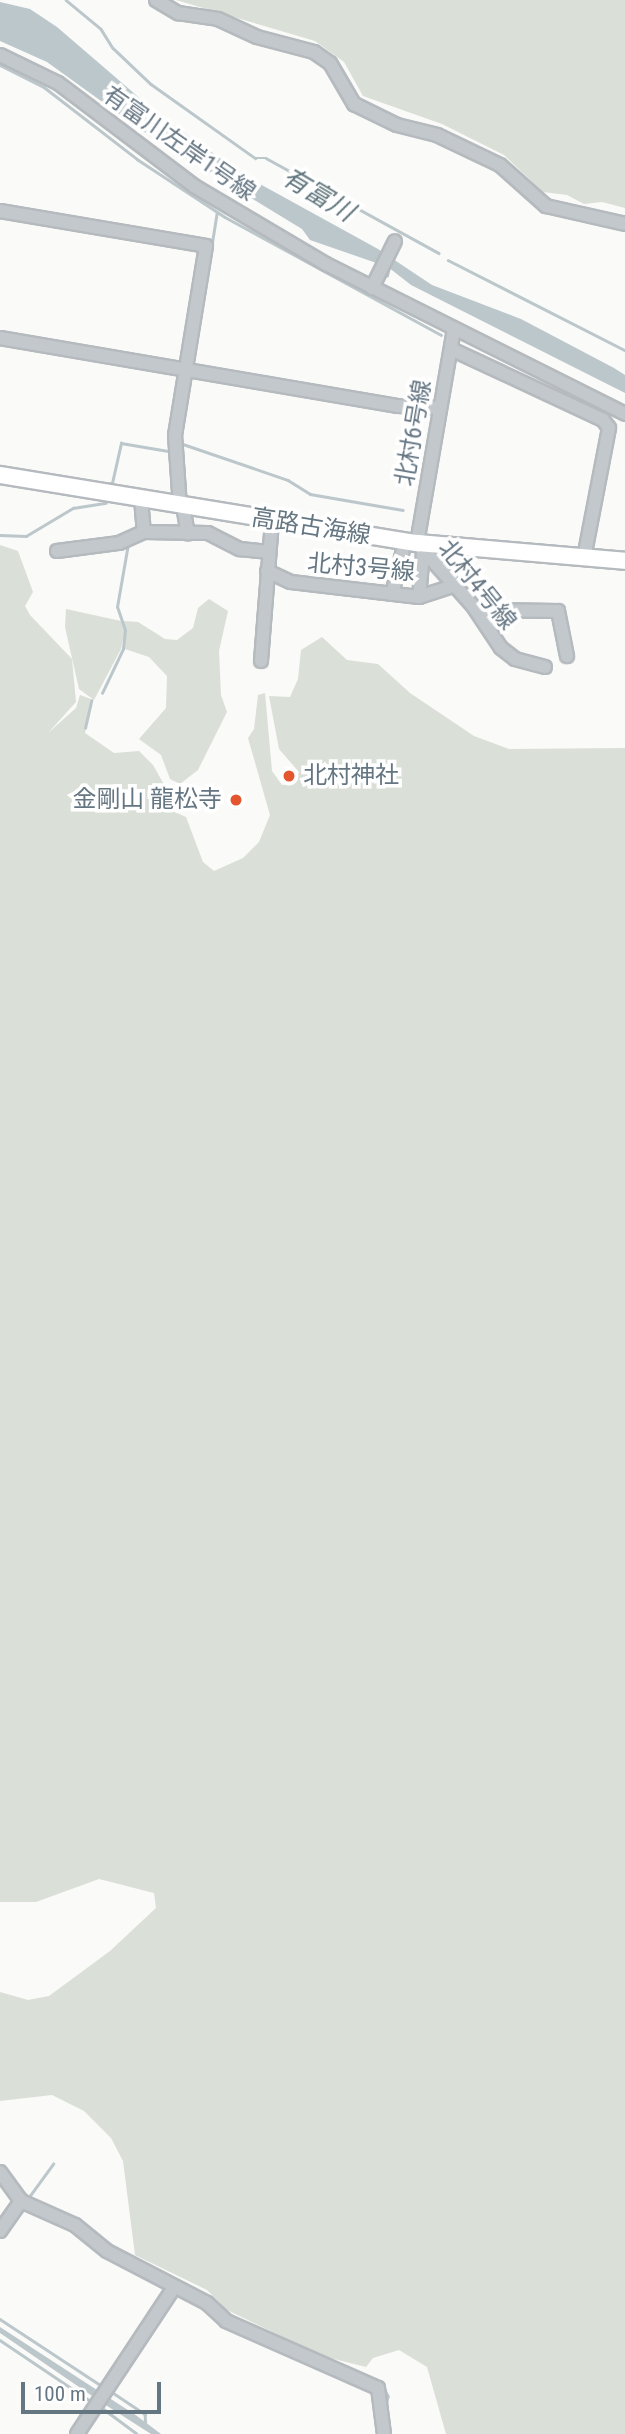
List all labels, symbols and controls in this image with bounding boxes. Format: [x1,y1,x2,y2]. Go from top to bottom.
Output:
street label: 有富川左岸1号線 [97,81,261,207]
water label: 有富川 [277,162,359,228]
street label: 北村6号線 [390,377,438,489]
street label: 高路古海線 [249,503,373,551]
street label: 北村4号線 [432,534,522,636]
street label: 北村3号線 [306,549,416,587]
place label: 北村神社 [303,762,399,790]
marker: 北村神社 [281,768,297,784]
place label: 金剛山 龍松寺 [72,786,222,814]
marker: 金剛山 龍松寺 [228,792,244,808]
scale bar [24,2368,164,2412]
text: 100 m [34,2382,86,2406]

